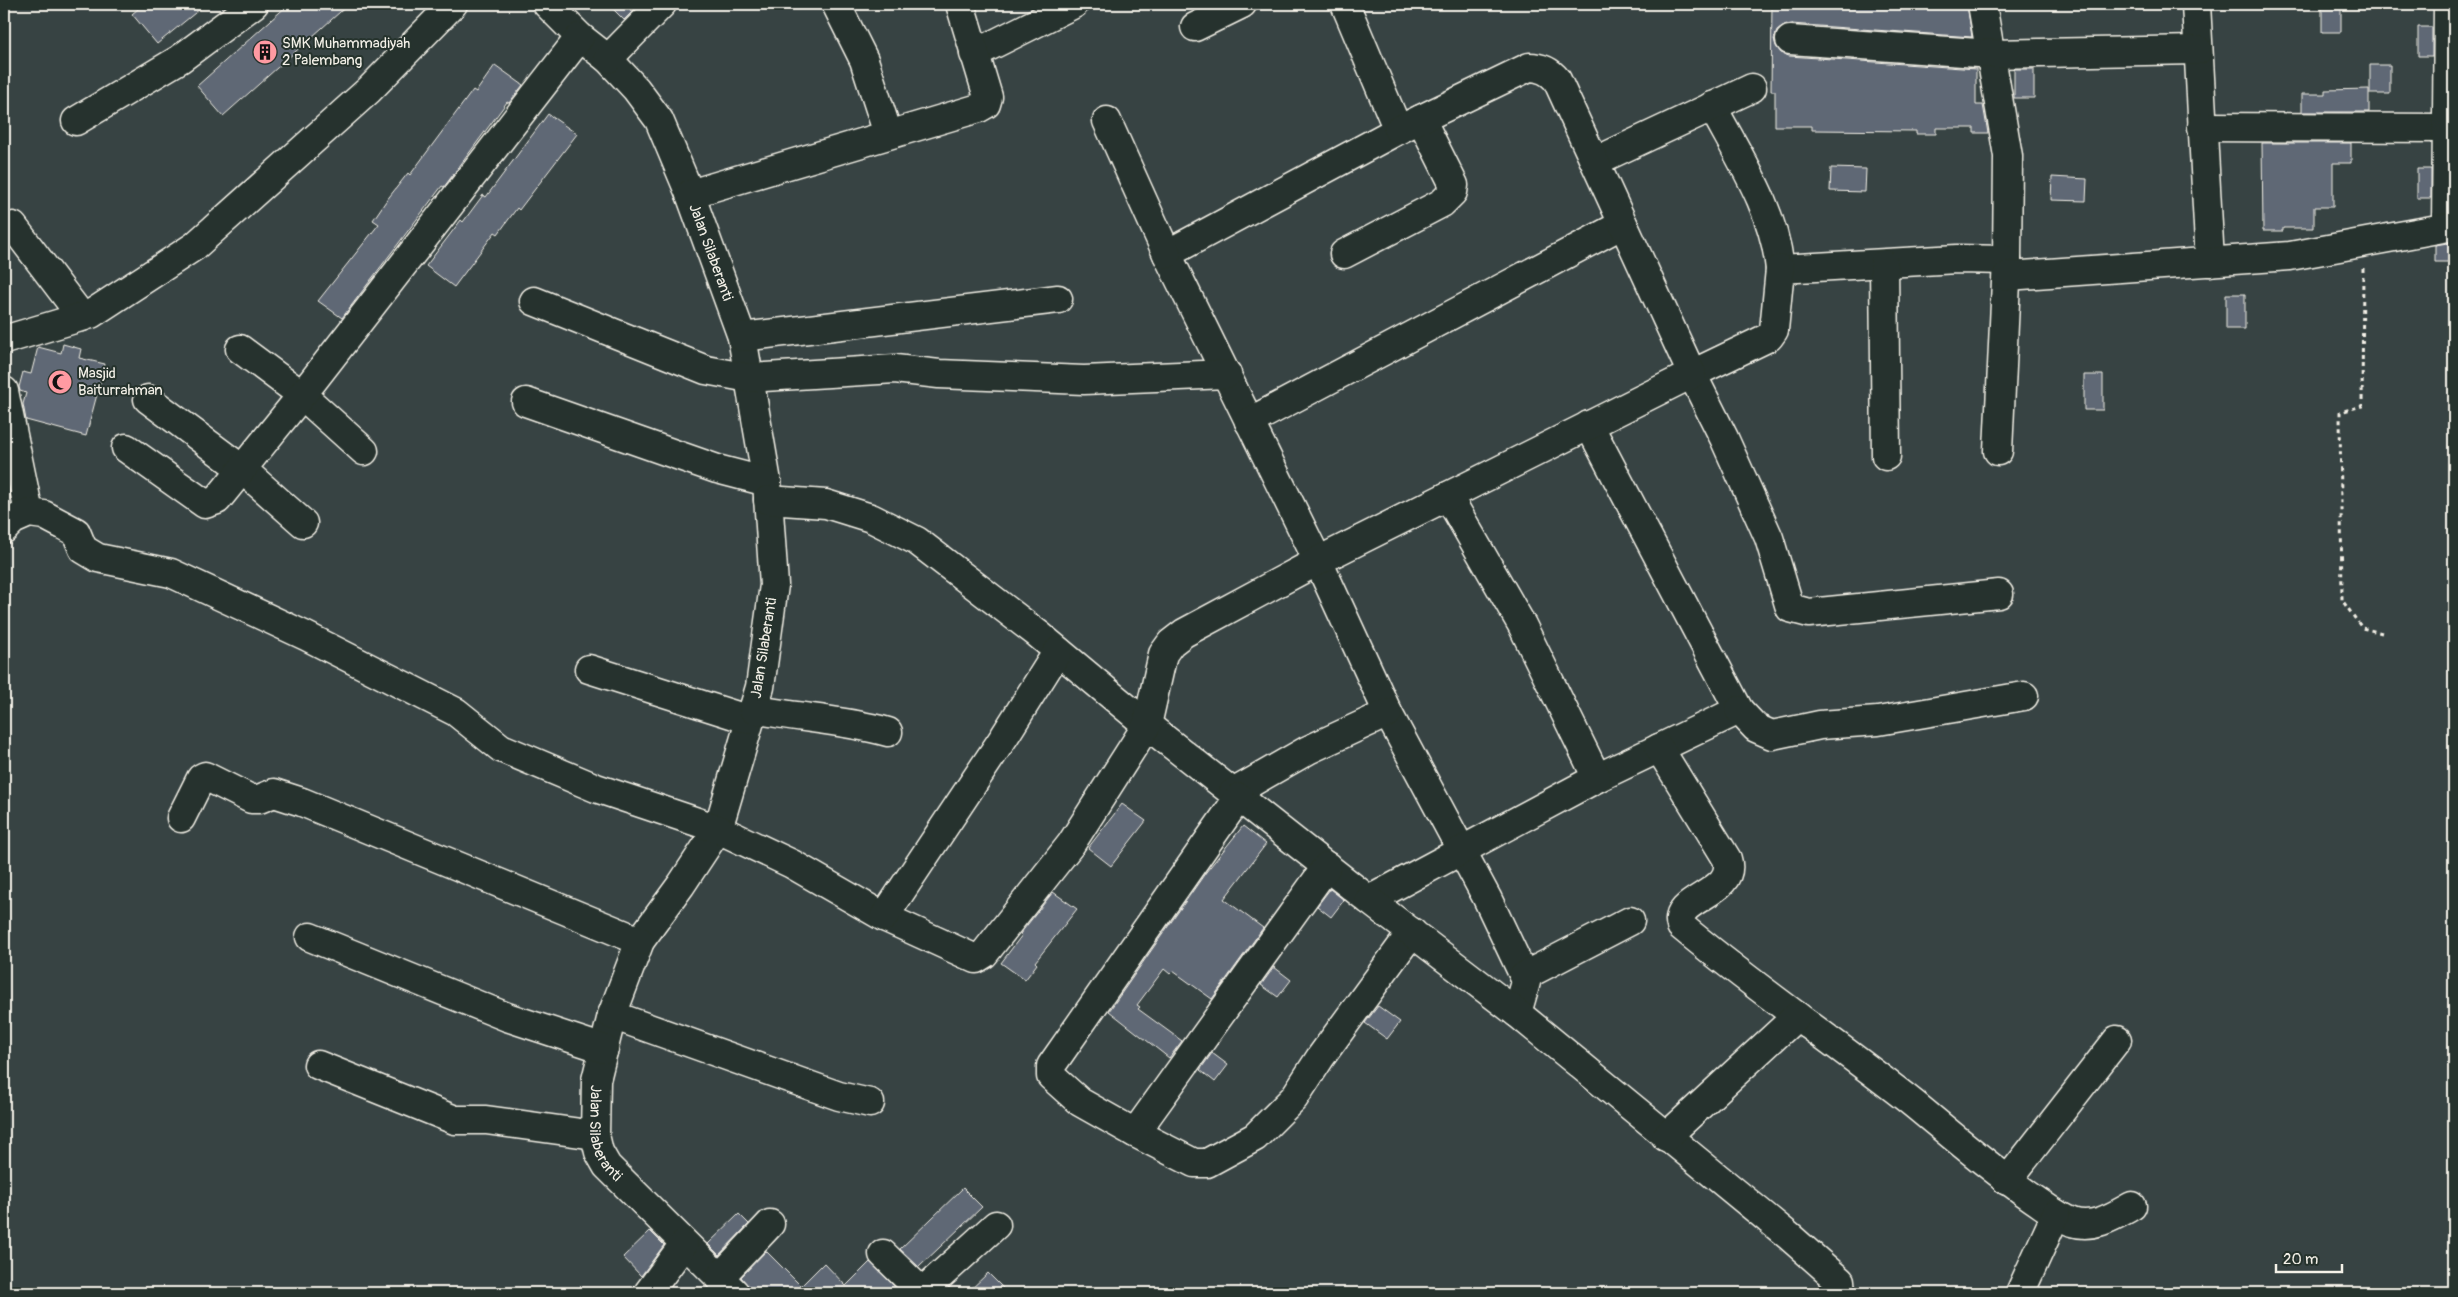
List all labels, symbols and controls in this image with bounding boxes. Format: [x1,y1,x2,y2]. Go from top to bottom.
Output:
place label: SMK Muhammadiyah 2 Palembang [282,34,410,70]
building icon: SMK Muhammadiyah 2 Palembang [252,39,278,65]
street label: Jalan Silaberanti [685,201,738,304]
place label: Masjid Baiturrahman [78,364,163,400]
mosque icon: Masjid Baiturrahman [47,369,73,395]
street label: Jalan Silaberanti [747,596,781,700]
street label: Jalan Silaberanti [585,1085,627,1186]
scale bar [2276,1242,2342,1274]
text: 20 m [2283,1250,2318,1269]

